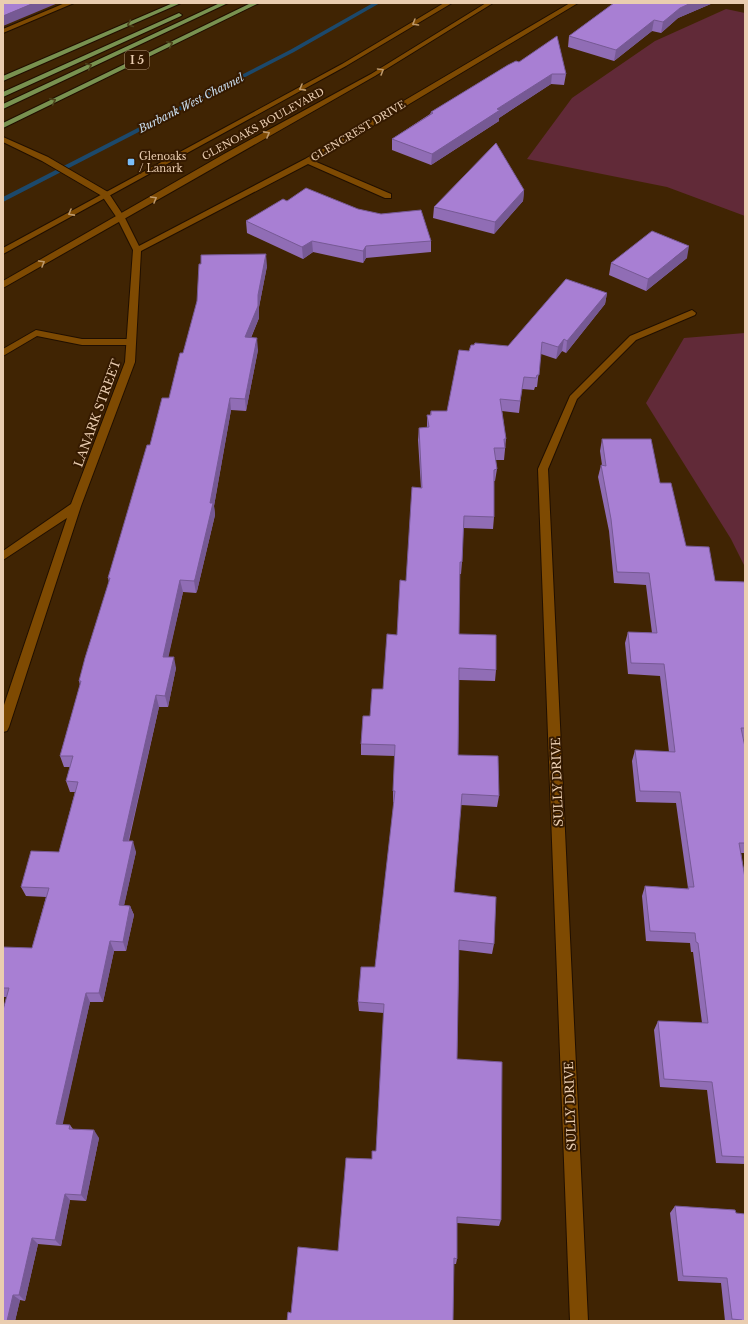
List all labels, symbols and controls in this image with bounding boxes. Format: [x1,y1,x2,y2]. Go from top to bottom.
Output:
one-way arrow [126,19,134,27]
one-way arrow [412,19,419,26]
one-way arrow [165,41,173,49]
road number: I 5 [125,51,149,69]
one-way arrow [85,63,92,71]
one-way arrow [377,68,384,75]
water label: Burbank West Channel [135,70,246,136]
one-way arrow [299,83,307,90]
street label: GLENOAKS BOULEVARD [200,85,327,163]
one-way arrow [49,98,56,106]
street label: GLENCREST DRIVE [308,98,408,164]
one-way arrow [263,132,270,139]
place label: Glenoaks / Lanark [139,150,187,175]
marker: Glenoaks / Lanark [126,157,136,167]
one-way arrow [150,196,158,204]
one-way arrow [68,209,75,216]
one-way arrow [38,260,45,267]
street label: LANARK STREET [71,357,124,469]
street label: SULLY DRIVE [548,737,566,827]
street label: SULLY DRIVE [561,1061,579,1151]

